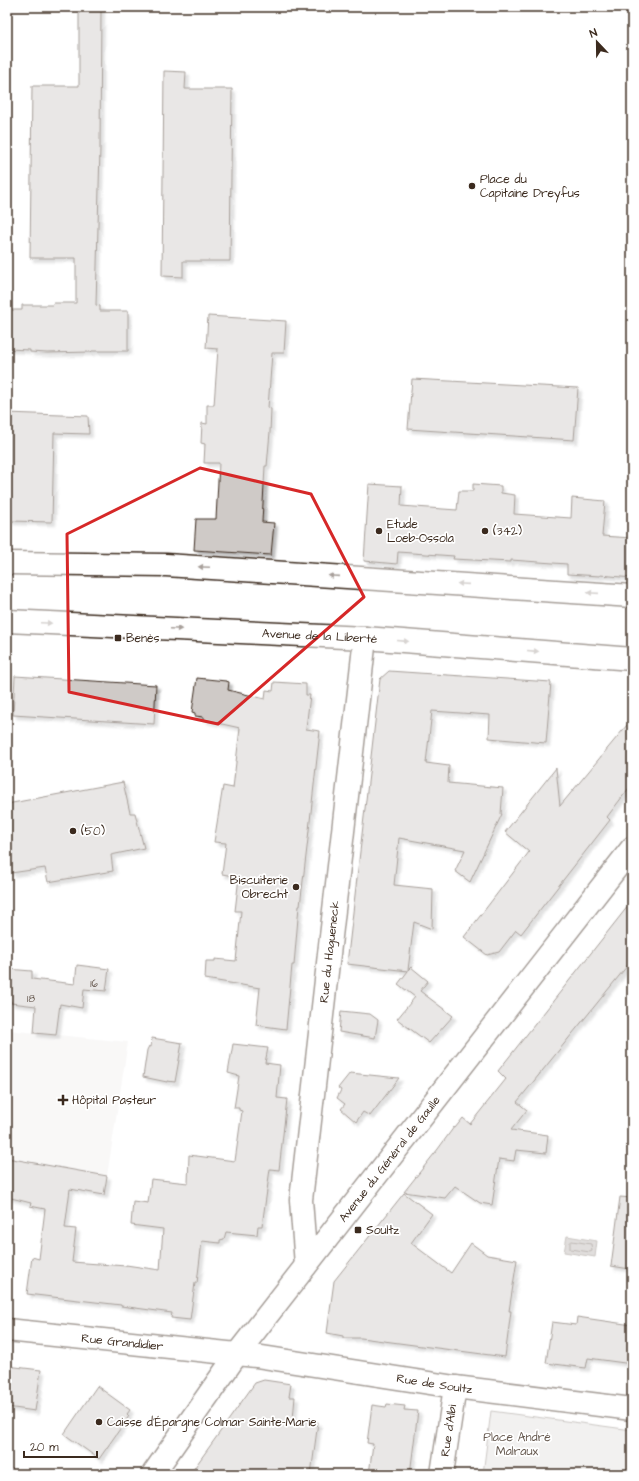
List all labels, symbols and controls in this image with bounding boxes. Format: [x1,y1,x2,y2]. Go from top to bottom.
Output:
north arrow [577,22,617,62]
text: N [587,25,600,41]
place label: Place du Capitaine Dreyfus [480,171,580,203]
marker: Place du Capitaine Dreyfus [467,181,477,191]
place label: Etude Loeb-Ossola [387,516,454,547]
place label: (342) [493,523,522,540]
marker: Etude Loeb-Ossola [374,526,384,536]
marker: (342) [480,526,490,536]
one-way arrow [198,564,210,571]
one-way arrow [328,572,340,579]
one-way arrow [457,581,469,588]
one-way arrow [586,590,599,596]
one-way arrow [40,619,52,626]
street label: Avenue de la Liberté [262,625,378,648]
one-way arrow [170,626,183,632]
place label: Benès [126,630,160,647]
marker: Benès [113,633,123,643]
one-way arrow [397,638,409,645]
one-way arrow [527,648,539,655]
place label: (50) [81,823,105,840]
marker: (50) [68,826,78,836]
place label: Biscuiterie Obrecht [230,872,289,903]
marker: Biscuiterie Obrecht [291,882,301,892]
street label: Rue du Hagueneck [316,899,344,1004]
house number: 16 [90,977,98,991]
house number: 18 [27,992,35,1006]
place label: Hôpital Pasteur [72,1092,156,1109]
street label: Avenue du Général de Gaulle [335,1092,445,1226]
marker: Hôpital Pasteur [57,1094,69,1106]
place label: Soultz [366,1222,399,1239]
marker: Soultz [353,1225,363,1235]
street label: Rue Grandidier [81,1330,164,1355]
street label: Rue de Soultz [395,1370,473,1398]
street label: Rue d'Albi [437,1403,461,1458]
place label: Caisse d'Épargne Colmar Sainte-Marie [107,1414,317,1432]
marker: Caisse d'Épargne Colmar Sainte-Marie [94,1417,104,1427]
park label: Place André Malraux [483,1429,551,1460]
scale bar [24,1433,97,1459]
text: 20 m [30,1439,59,1456]

